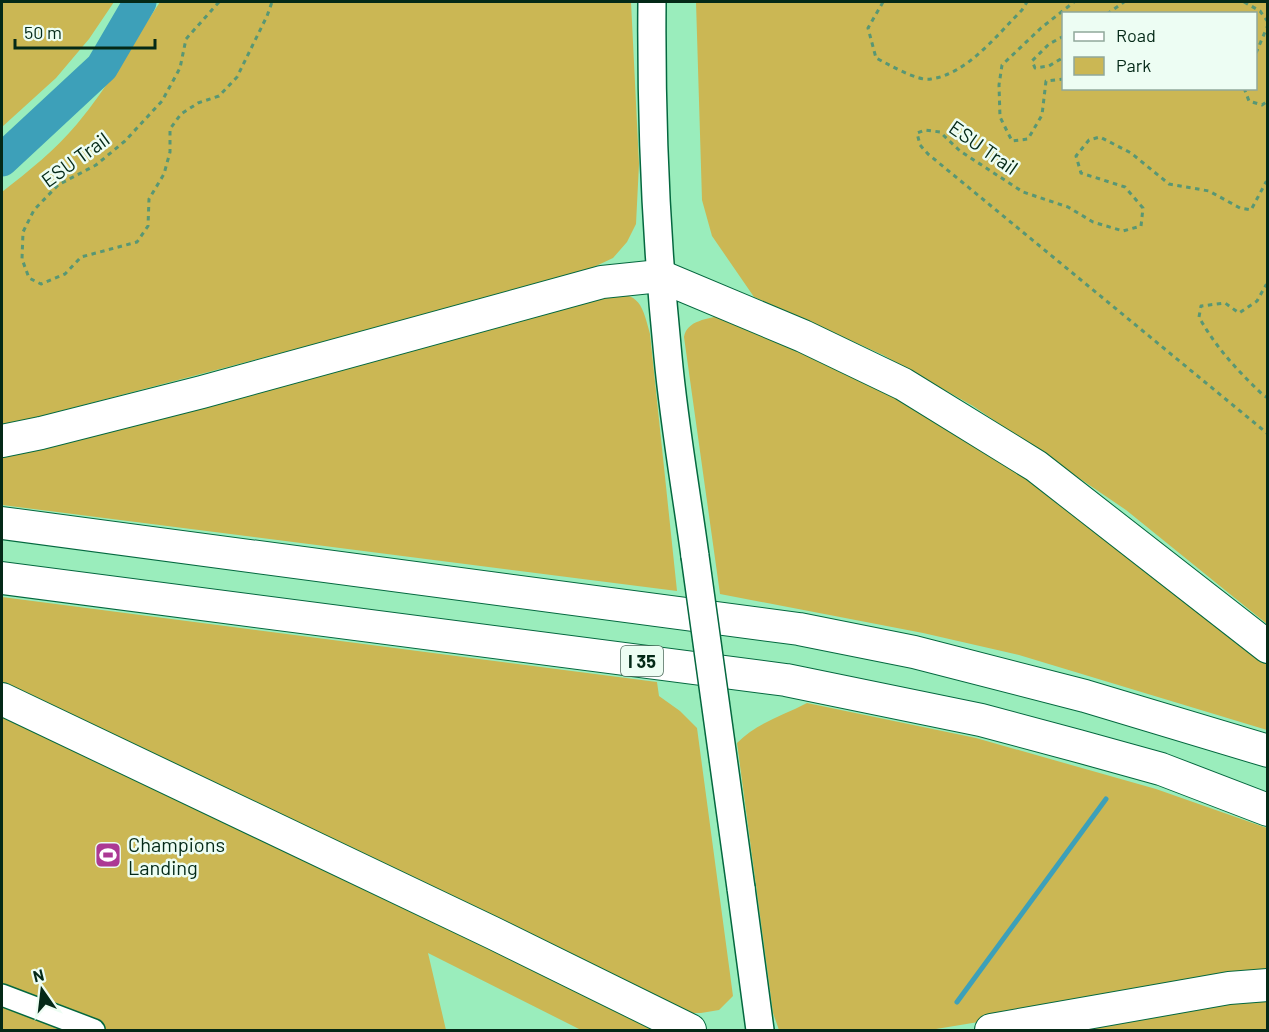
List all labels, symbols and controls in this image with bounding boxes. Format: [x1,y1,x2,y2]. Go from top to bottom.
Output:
scale bar [15,12,154,50]
legend [1062,12,1257,90]
text: 50 m [24,21,62,43]
text: Road [1116,24,1156,46]
text: Park [1116,54,1151,76]
street label: ESU Trail [945,115,1023,179]
street label: ESU Trail [36,126,114,192]
road number: I 35 [621,646,663,676]
place label: Champions Landing [128,832,225,879]
sports icon: Champions Landing [93,840,123,870]
north arrow [12,960,72,1020]
text: N [31,964,46,985]

